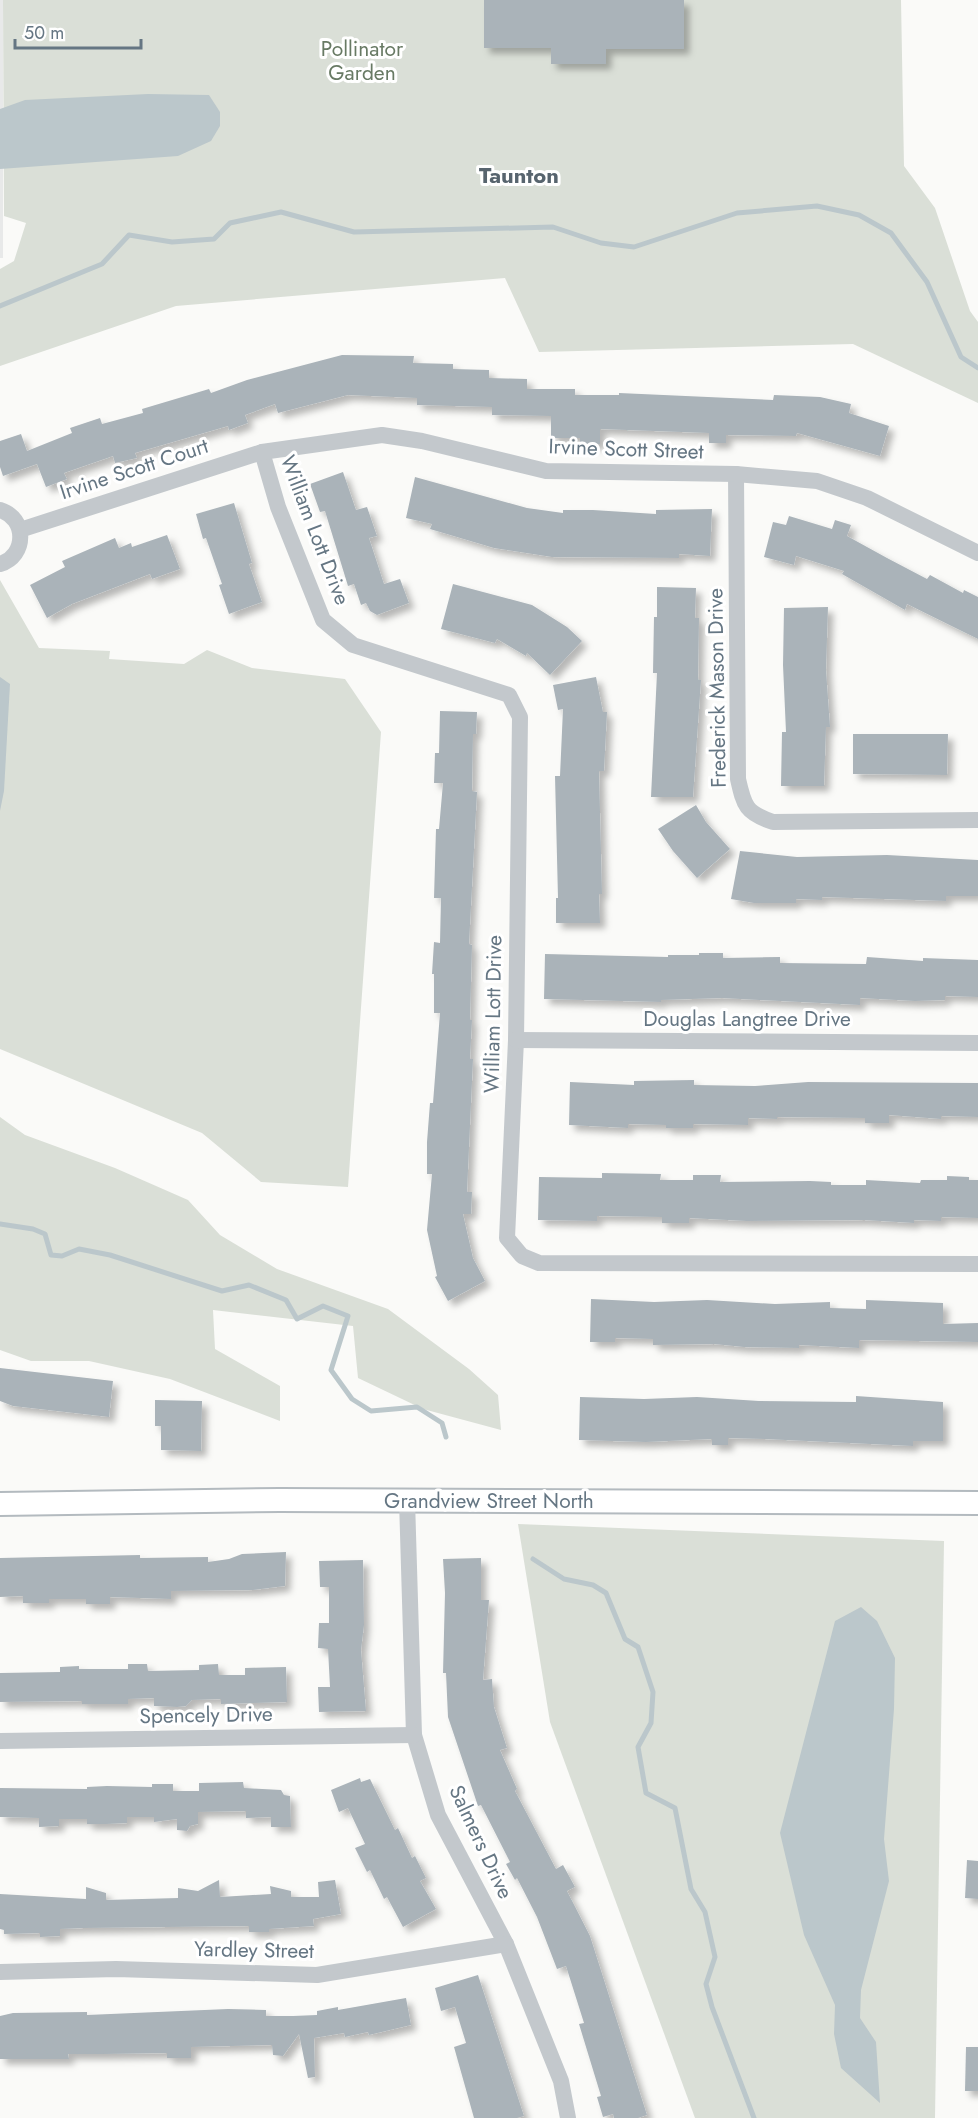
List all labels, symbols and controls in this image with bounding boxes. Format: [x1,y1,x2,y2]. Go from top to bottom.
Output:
scale bar [15,12,141,50]
text: 50 m [24,20,64,46]
park label: Pollinator Garden [321,34,404,88]
district label: Taunton [479,159,559,191]
street label: Irvine Scott Court [56,431,212,507]
street label: Irvine Scott Street [548,431,704,467]
street label: William Lott Drive [273,451,357,609]
street label: Frederick Mason Drive [700,588,734,788]
street label: William Lott Drive [477,935,509,1093]
street label: Douglas Langtree Drive [643,1004,851,1034]
street label: Grandview Street North [384,1486,594,1516]
street label: Spencely Drive [139,1699,273,1731]
street label: Salmers Drive [442,1780,521,1904]
street label: Yardley Street [194,1934,314,1966]

